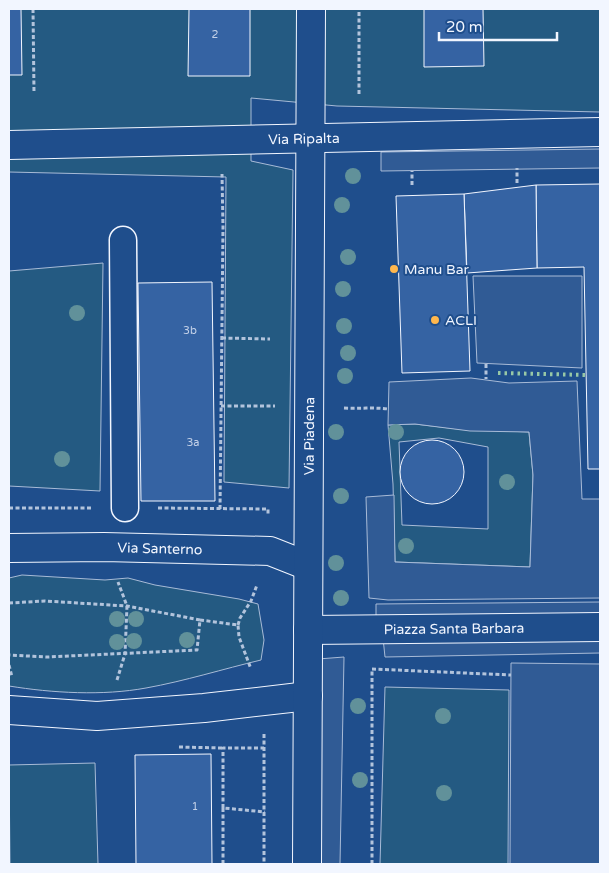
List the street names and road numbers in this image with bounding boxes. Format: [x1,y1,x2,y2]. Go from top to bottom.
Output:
street label: Via Ripalta [268,129,340,148]
street label: Via Piadena [300,397,318,475]
street label: Via Santerno [117,539,203,558]
street label: Piazza Santa Barbara [384,619,524,638]

